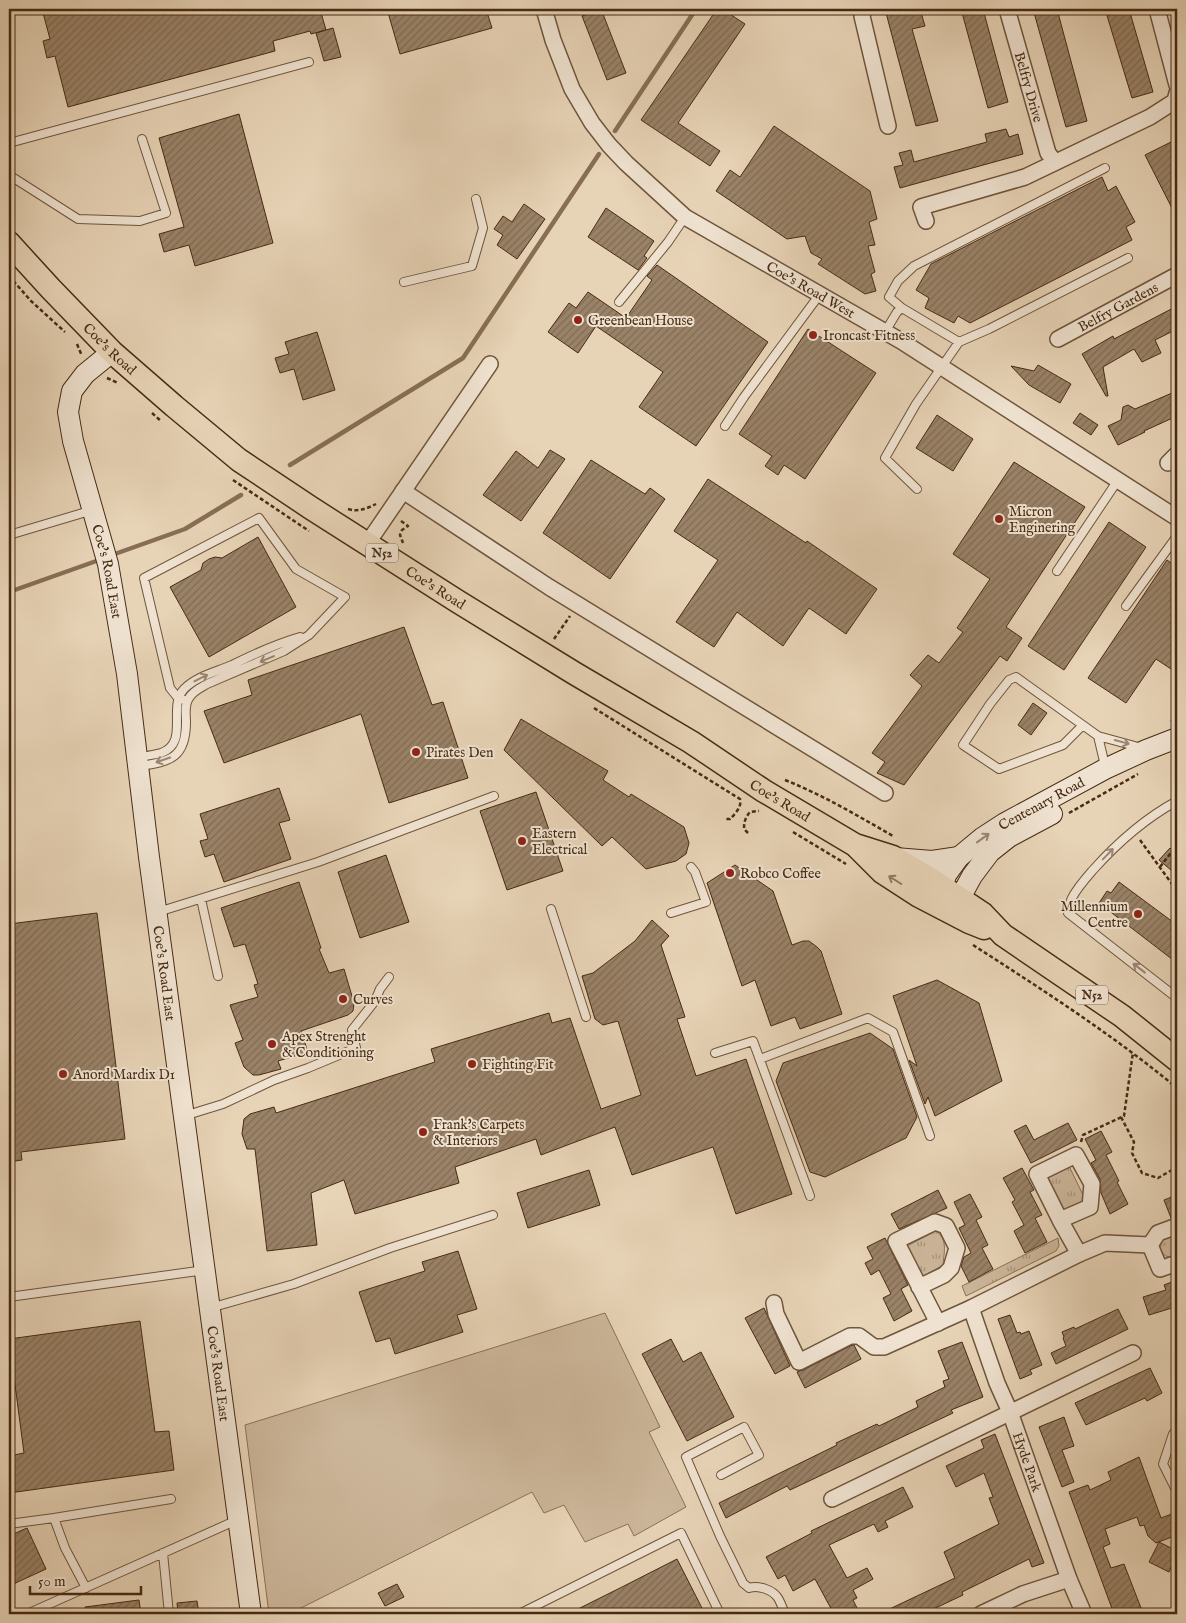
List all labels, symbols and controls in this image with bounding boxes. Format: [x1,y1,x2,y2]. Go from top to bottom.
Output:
street label: Belfry Drive [1010,50,1047,125]
street label: Coe's Road West [763,258,858,323]
street label: Belfry Gardens [1075,279,1162,337]
place label: Greenbean House [588,312,693,330]
marker: Greenbean House [572,314,584,326]
street label: Coe's Road [79,319,140,379]
place label: Ironcast Fitness [823,327,915,345]
marker: Ironcast Fitness [807,329,819,341]
place label: Micron Enginering [1009,503,1076,537]
marker: Micron Enginering [993,513,1005,525]
street label: Coe's Road East [87,522,125,620]
road number: N52 [366,544,398,562]
street label: Coe's Road [402,563,469,614]
one-way arrow [259,655,274,664]
one-way arrow [193,673,208,682]
one-way arrow [1114,738,1130,747]
place label: Pirates Den [426,744,494,762]
marker: Pirates Den [410,746,422,758]
one-way arrow [156,756,171,765]
street label: Centenary Road [995,773,1089,835]
street label: Coe's Road [746,776,813,827]
place label: Eastern Electrical [532,825,588,859]
one-way arrow [976,833,990,843]
marker: Eastern Electrical [516,835,528,847]
one-way arrow [1102,847,1114,860]
place label: Robco Coffee [740,865,822,883]
marker: Robco Coffee [724,867,736,879]
one-way arrow [888,875,902,886]
place label: Millennium Centre [1060,898,1129,932]
marker: Millennium Centre [1132,908,1144,920]
street label: Coe's Road East [148,924,179,1022]
one-way arrow [1132,963,1146,973]
road number: N52 [1076,986,1108,1004]
place label: Curves [353,991,393,1009]
marker: Curves [337,993,349,1005]
place label: Apex Strenght & Conditioning [281,1028,374,1062]
marker: Apex Strenght & Conditioning [266,1038,278,1050]
place label: Fighting Fit [482,1056,554,1074]
marker: Fighting Fit [466,1058,478,1070]
place label: Anord Mardix D1 [72,1066,175,1084]
marker: Anord Mardix D1 [57,1068,69,1080]
place label: Frank's Carpets & Interiors [433,1116,525,1150]
marker: Frank's Carpets & Interiors [417,1126,429,1138]
street label: Coe's Road East [202,1325,233,1423]
street label: Hyde Park [1008,1430,1046,1495]
scale bar [30,1563,141,1595]
text: 50 m [38,1572,66,1591]

